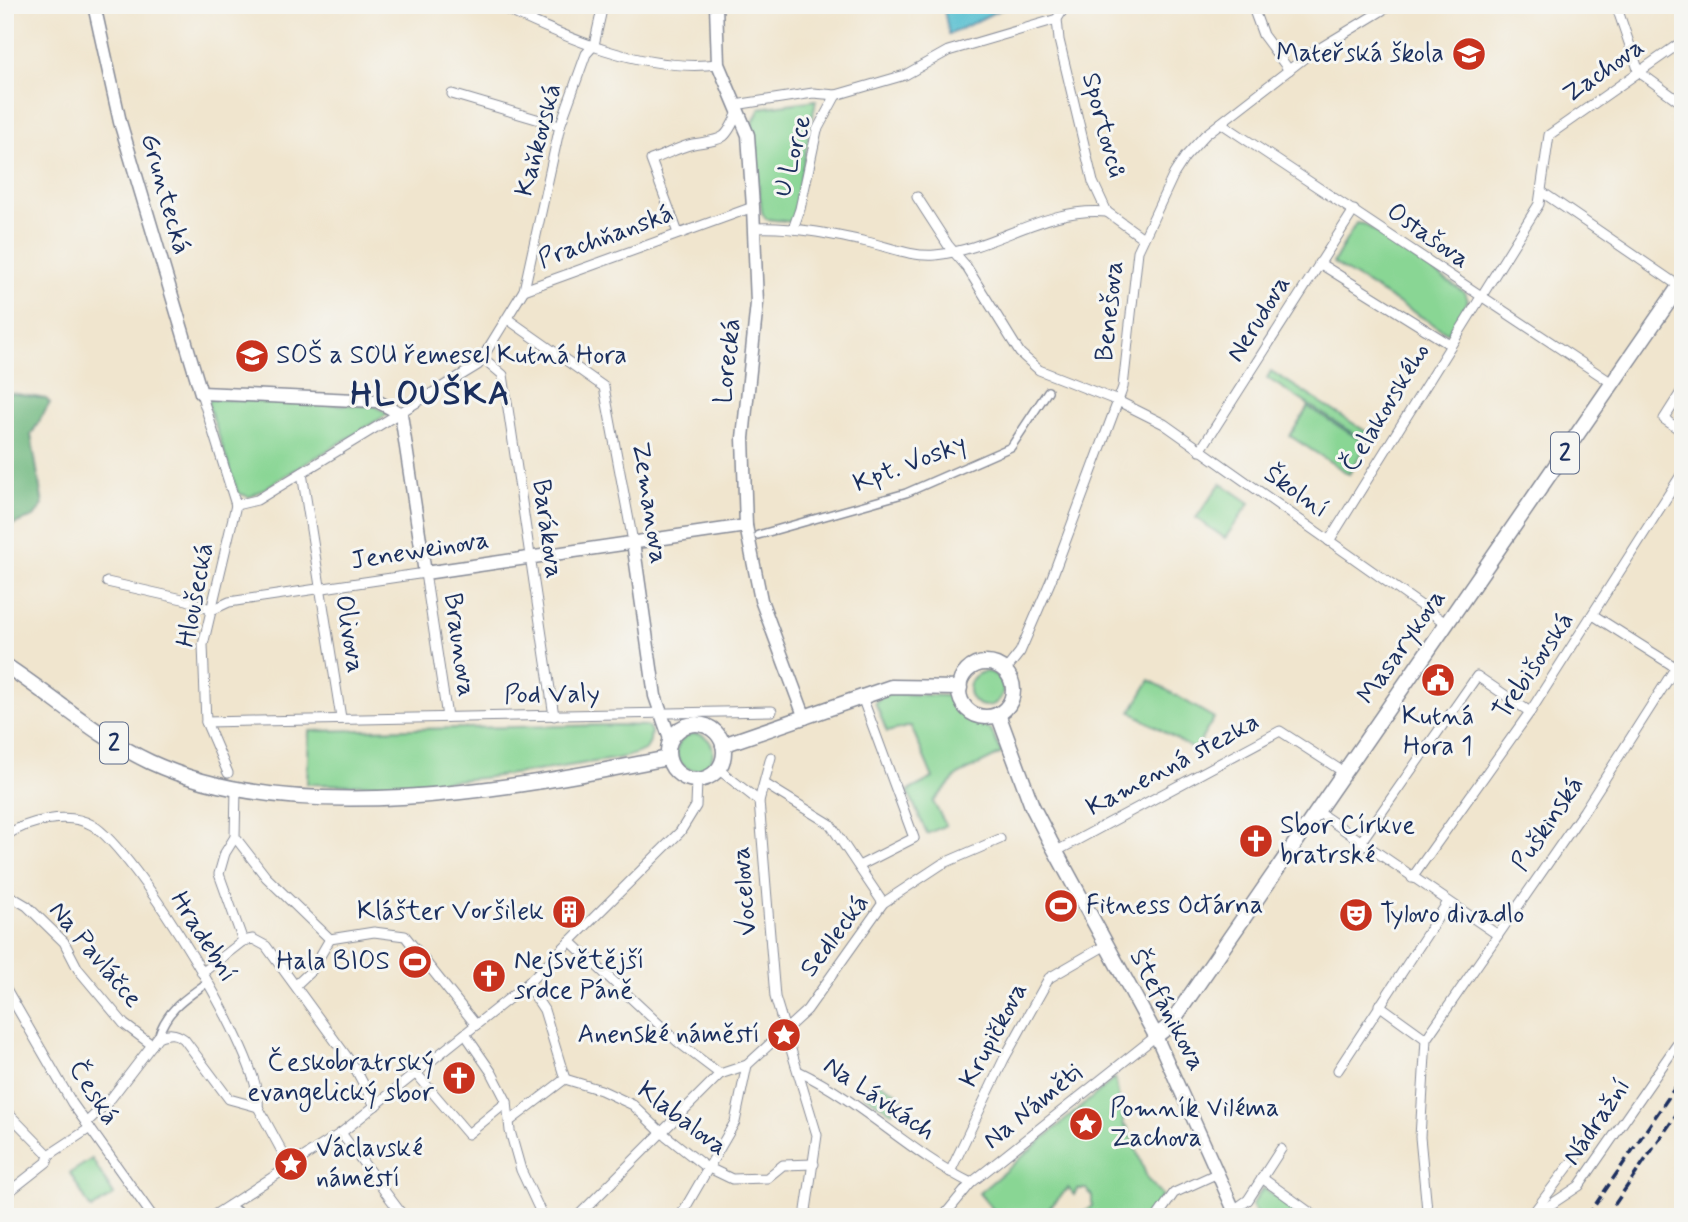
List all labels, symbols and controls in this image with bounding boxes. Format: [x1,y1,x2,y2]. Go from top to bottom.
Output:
street label: Zachova [1557,31,1651,111]
school or university icon: Mateřská škola [1450,35,1488,73]
place label: Mateřská škola [1276,37,1444,71]
street label: Sportovců [1073,69,1133,181]
street label: Kaňkovská [508,80,570,200]
street label: U Lorce [766,111,820,201]
street label: Gruntecká [132,130,198,258]
street label: Ostašova [1380,195,1476,277]
street label: Prachňanská [534,197,678,277]
street label: Benešova [1088,259,1132,363]
street label: Nerudova [1219,269,1299,369]
street label: Lorecká [707,317,749,405]
school or university icon: SOŠ a SOU řemesel Kutná Hora [233,337,271,375]
street label: Čelakovského [1334,337,1438,479]
place label: SOŠ a SOU řemesel Kutná Hora [276,339,627,373]
district label: HLOUŠKA [350,373,512,417]
street label: Kpt. Vosky [849,427,971,501]
road number: 2 [1551,432,1579,474]
street label: Zemanova [623,440,675,566]
street label: Školní [1257,457,1335,527]
street label: Barákova [523,477,571,581]
street label: Jeneweinova [348,523,492,579]
street label: Hloušecká [169,540,223,650]
street label: Masarykova [1350,583,1454,711]
street label: Braunova [435,591,483,699]
street label: Olivova [326,593,372,675]
street label: Trebišovská [1486,606,1582,726]
public building icon: Kutná Hora 1 [1419,661,1457,699]
street label: Pod Valy [504,677,600,713]
place label: Kutná Hora 1 [1402,700,1474,764]
street label: Kamenná stezka [1081,705,1265,825]
road number: 2 [100,722,128,764]
street label: Puškinská [1504,770,1592,878]
place label: Sbor Církve bratrské [1280,809,1415,873]
church icon: Sbor Církve bratrské [1237,822,1275,860]
street label: Vocelova [724,845,766,937]
street label: Hradební [162,885,244,989]
sports icon: Fitness Octárna [1042,887,1080,925]
street label: Sedlecká [793,888,877,984]
place label: Fitness Octárna [1086,889,1263,923]
building icon: Klášter Voršilek [550,893,588,931]
street label: Na Pavláčce [41,895,150,1015]
place label: Klášter Voršilek [357,895,544,929]
theatre icon: Tylovo divadlo [1337,896,1375,934]
place label: Tylovo divadlo [1380,898,1524,932]
sports icon: Hala BIOS [396,943,434,981]
street label: Štefánikova [1121,943,1213,1077]
place label: Nejsvětější srdce Páně [514,944,644,1008]
place label: Hala BIOS [277,945,390,979]
church icon: Nejsvětější srdce Páně [470,957,508,995]
street label: Krupičkova [952,976,1036,1094]
place icon: Anenské náměstí [765,1016,803,1054]
place label: Anenské náměstí [578,1018,760,1052]
place label: Českobratrský evangelický sbor [247,1046,435,1112]
street label: Na Lávkách [816,1049,942,1149]
street label: Česká [59,1054,127,1132]
street label: Na Náměti [976,1057,1090,1157]
church icon: Českobratrský evangelický sbor [440,1059,478,1097]
street label: Nádražní [1555,1072,1639,1172]
street label: Klabalova [630,1074,734,1164]
place label: Pomník Viléma Zachova [1110,1092,1279,1156]
place icon: Pomník Viléma Zachova [1067,1105,1105,1143]
place label: Václavské náměstí [316,1132,423,1196]
place icon: Václavské náměstí [272,1145,310,1183]

